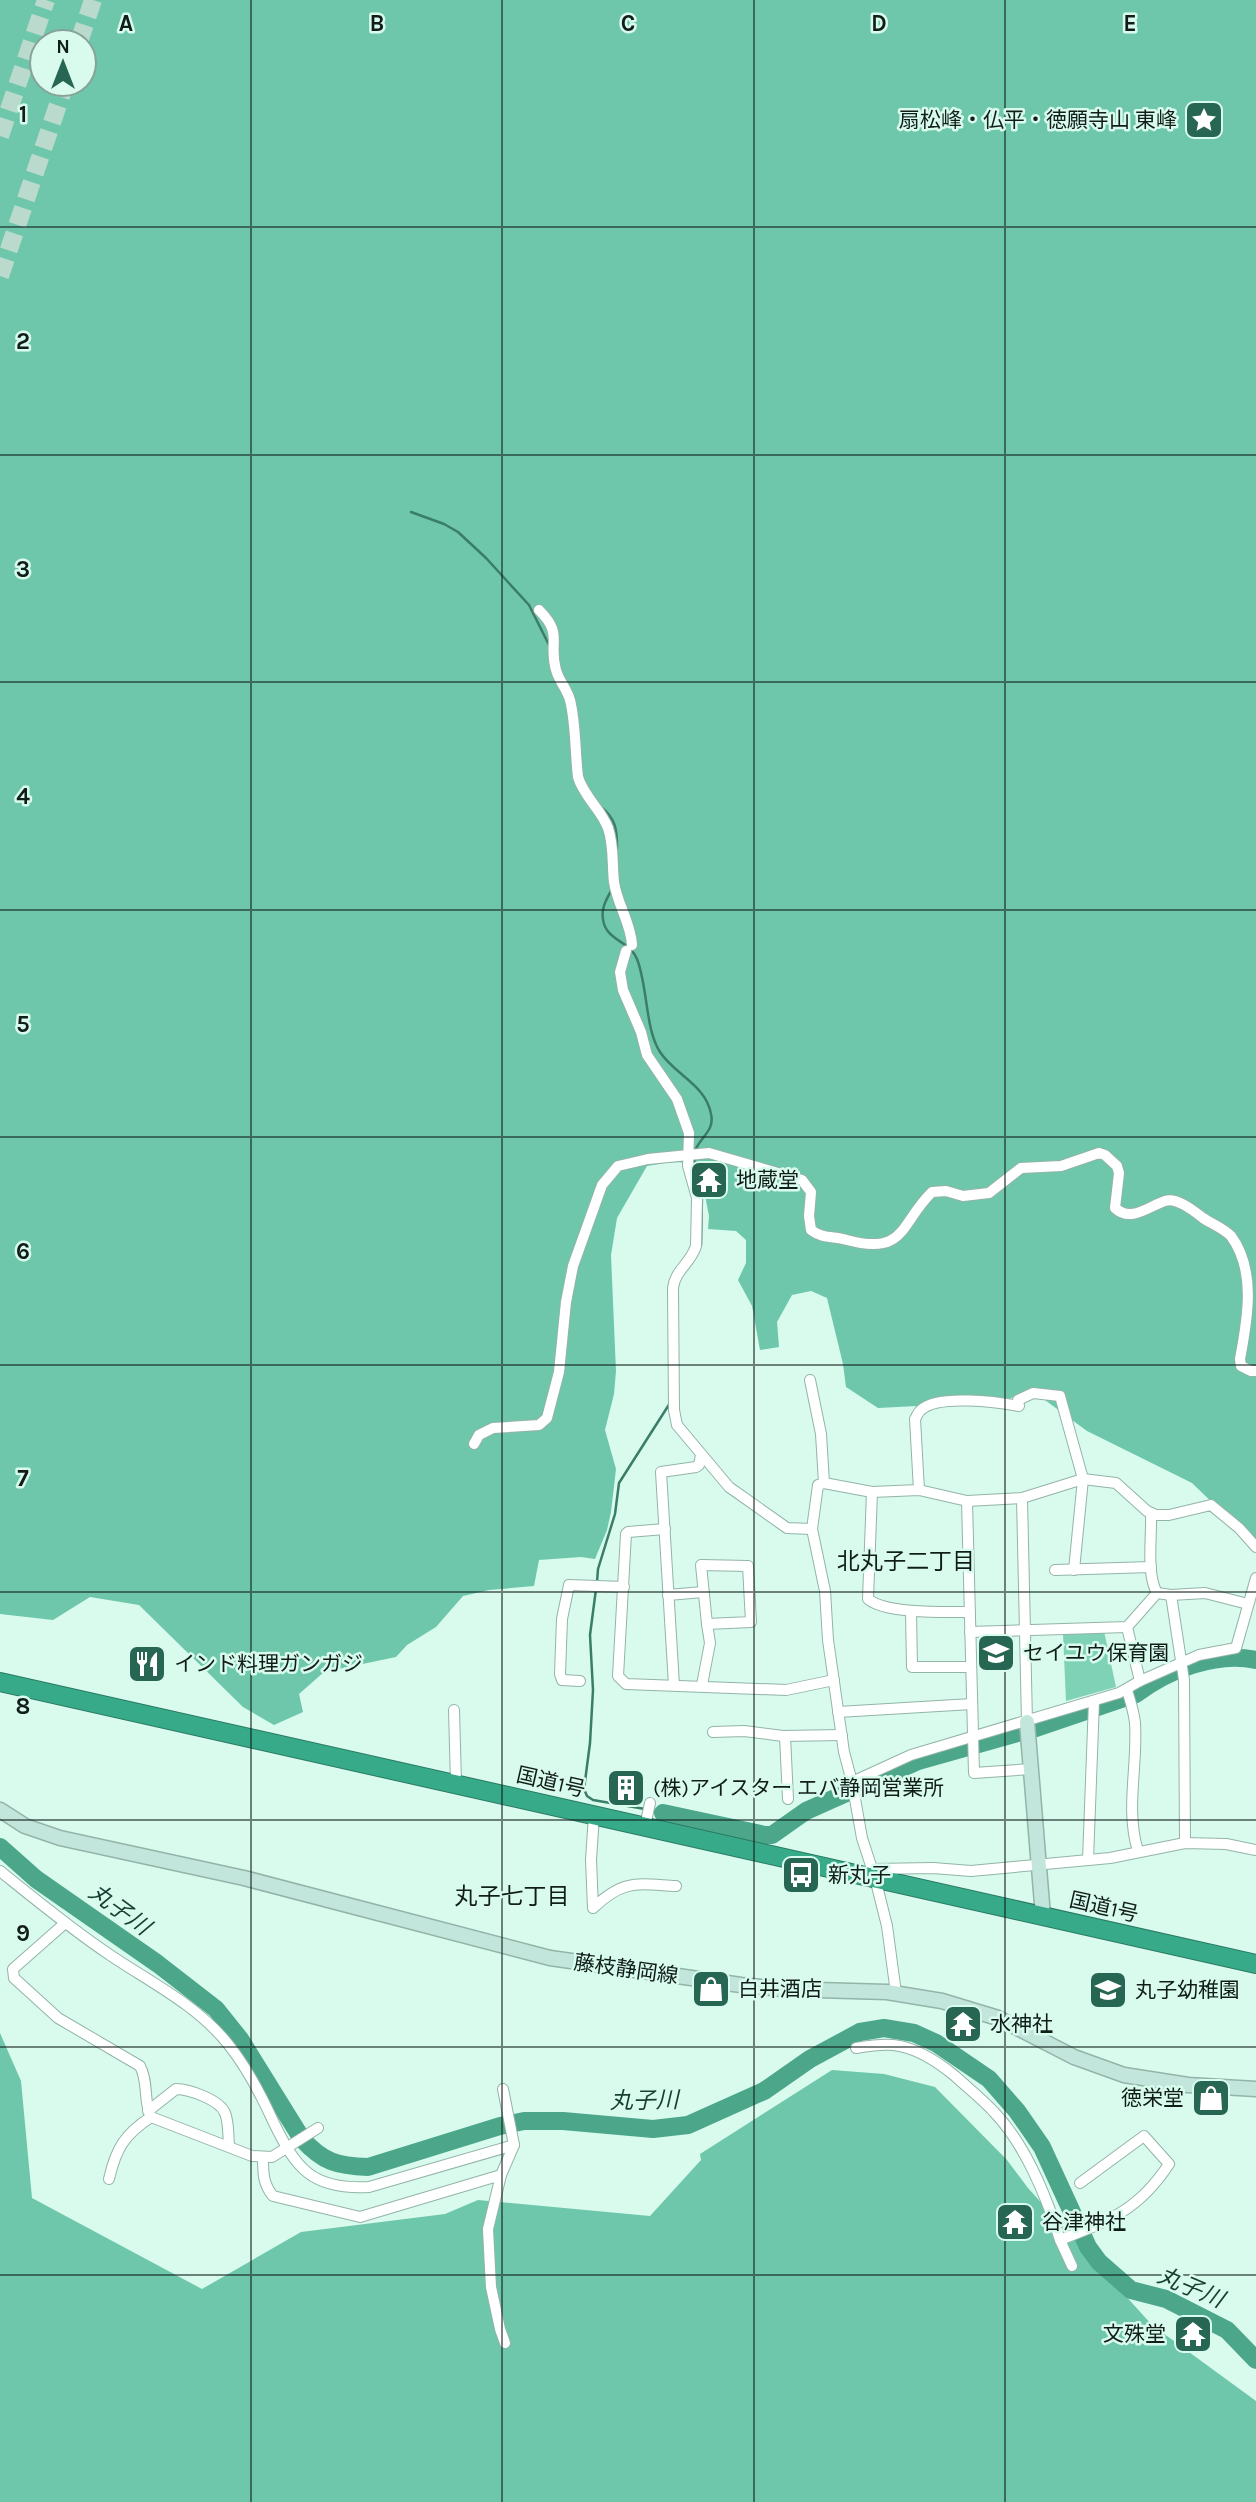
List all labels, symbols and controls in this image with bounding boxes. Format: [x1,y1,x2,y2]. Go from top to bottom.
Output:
text: A [119,10,133,37]
text: B [370,10,384,37]
text: C [621,10,635,37]
text: D [871,10,887,37]
text: E [1123,10,1137,37]
north arrow [28,28,98,98]
text: N [56,36,70,58]
place icon: 扇松峰・仏平・徳願寺山 東峰 [1183,99,1225,141]
text: 1 [19,101,27,128]
place label: 扇松峰・仏平・徳願寺山 東峰 [899,108,1177,132]
text: 2 [16,328,30,355]
text: 3 [16,556,30,583]
text: 4 [16,783,30,810]
text: 5 [16,1011,30,1038]
temple icon: 地蔵堂 [688,1159,730,1201]
place label: 地蔵堂 [736,1168,799,1192]
text: 6 [16,1238,30,1265]
text: 7 [17,1465,29,1492]
district label: 北丸子二丁目 [837,1548,975,1575]
school or university icon: セイユウ保育園 [975,1632,1017,1674]
place label: セイユウ保育園 [1023,1641,1170,1665]
restaurant icon: インド料理ガンガジ [126,1643,168,1685]
place label: インド料理ガンガジ [174,1652,363,1676]
text: 8 [16,1693,30,1720]
street label: 国道1号 [514,1762,588,1802]
building icon: (株)アイスター エバ静岡営業所 [605,1767,647,1809]
place label: (株)アイスター エバ静岡営業所 [653,1776,944,1800]
bus stop icon: 新丸子 [780,1854,822,1896]
place label: 新丸子 [828,1863,891,1887]
water label: 丸子川 [84,1878,158,1942]
district label: 丸子七丁目 [455,1883,570,1910]
street label: 国道1号 [1067,1887,1141,1927]
text: 9 [16,1920,30,1947]
street label: 藤枝静岡線 [572,1950,680,1988]
shop icon: 白井酒店 [690,1968,732,2010]
school or university icon: 丸子幼稚園 [1087,1969,1129,2011]
place label: 白井酒店 [738,1977,822,2001]
place label: 丸子幼稚園 [1135,1978,1240,2002]
temple icon: 水神社 [942,2003,984,2045]
place label: 水神社 [990,2012,1053,2036]
shop icon: 徳栄堂 [1190,2077,1232,2119]
water label: 丸子川 [609,2086,682,2115]
place label: 徳栄堂 [1121,2086,1184,2110]
temple icon: 谷津神社 [994,2201,1036,2243]
place label: 谷津神社 [1042,2210,1126,2234]
water label: 丸子川 [1154,2262,1231,2315]
temple icon: 文殊堂 [1172,2313,1214,2355]
place label: 文殊堂 [1103,2322,1166,2346]

